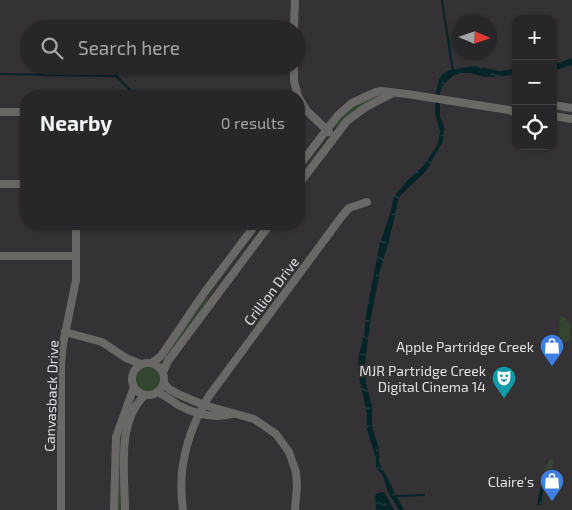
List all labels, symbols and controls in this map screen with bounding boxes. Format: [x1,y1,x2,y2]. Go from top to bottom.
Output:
north arrow [452,15,497,60]
map controls [512,15,557,150]
button: + [512,15,557,60]
search box [20,20,305,75]
icon: search [38,34,66,62]
text: Search here [78,36,180,59]
button: − [512,60,557,105]
button: locate [512,105,557,150]
text: Nearby [40,110,112,135]
text: 0 results [221,113,285,132]
street label: Crillion Drive [240,253,302,329]
shop icon: Apple Partridge Creek [539,333,565,367]
place label: Apple Partridge Creek [396,338,534,355]
street label: Canvasback Drive [41,340,61,452]
place label: MJR Partridge Creek Digital Cinema 14 [359,362,486,395]
theatre icon: MJR Partridge Creek Digital Cinema 14 [491,365,517,399]
shop icon: Claire's [539,468,565,502]
place label: Claire's [488,473,534,490]

